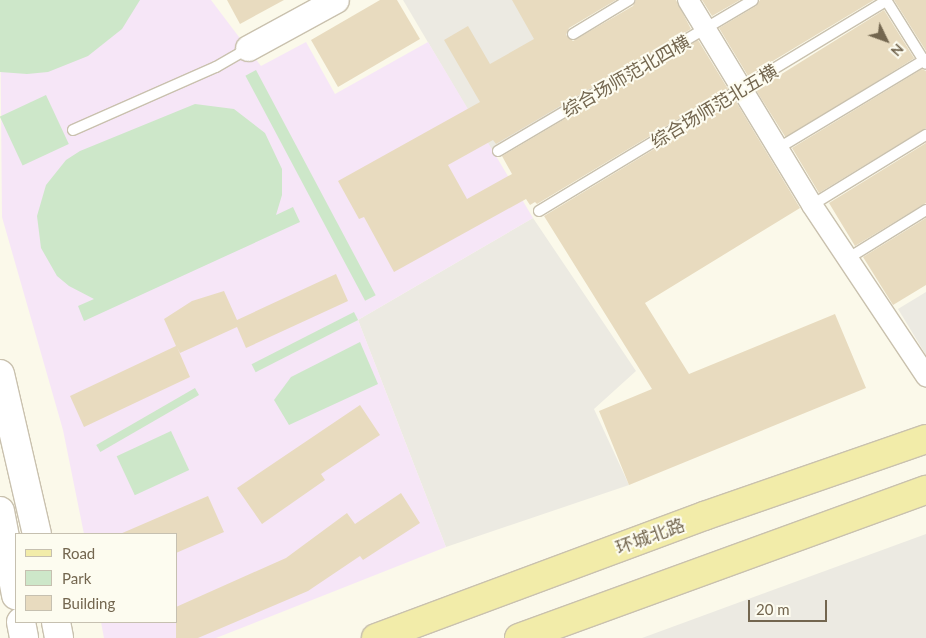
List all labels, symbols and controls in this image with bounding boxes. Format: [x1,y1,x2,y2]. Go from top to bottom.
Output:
north arrow [861,15,911,65]
street label: 综合场师范北四横 [558,31,694,121]
text: N [888,41,907,60]
street label: 综合场师范北五横 [647,60,781,152]
street label: 环城北路 [612,514,688,558]
legend [15,533,178,623]
text: Road [62,544,95,562]
text: Park [62,569,91,587]
scale bar [751,590,830,622]
text: Building [62,594,115,612]
text: 20 m [756,600,790,618]

